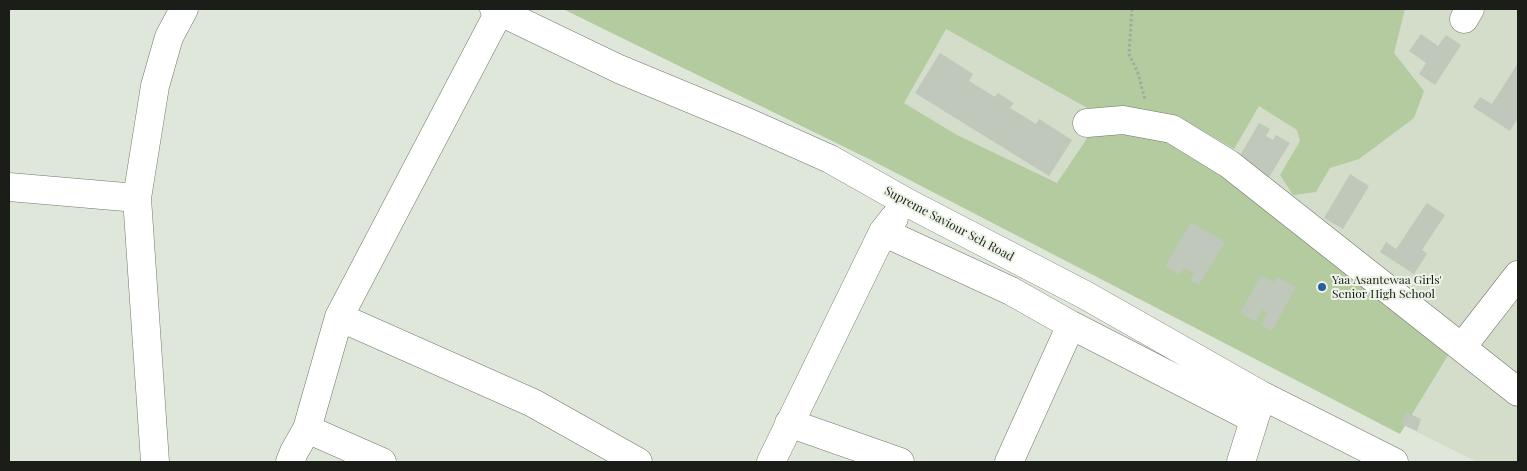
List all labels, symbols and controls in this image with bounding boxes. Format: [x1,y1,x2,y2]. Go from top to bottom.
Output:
street label: Supreme Saviour Sch Road [882,184,1016,264]
place label: Yaa Asantewaa Girls' Senior High School [1332,273,1442,301]
marker: Yaa Asantewaa Girls' Senior High School [1316,281,1328,293]

